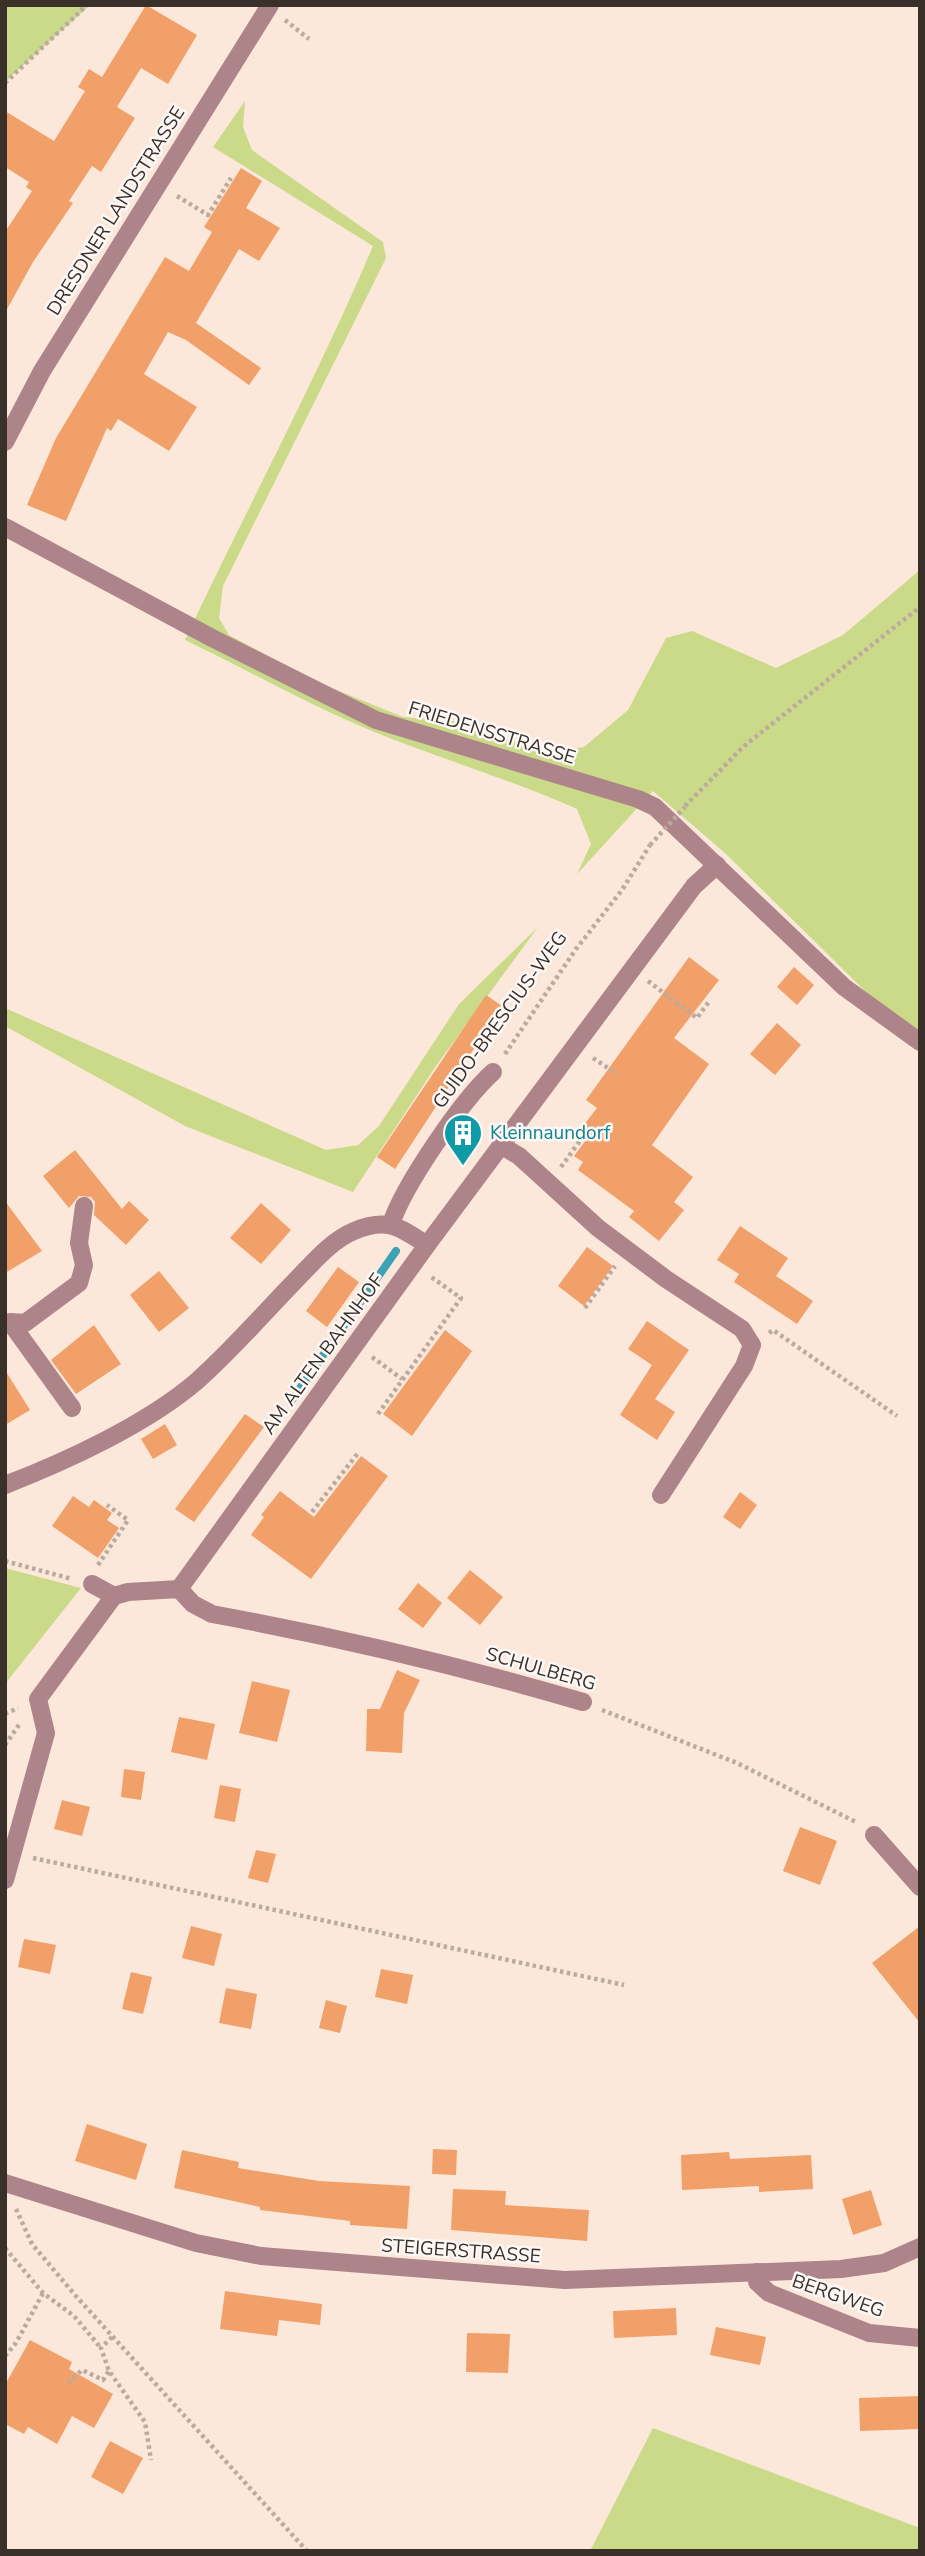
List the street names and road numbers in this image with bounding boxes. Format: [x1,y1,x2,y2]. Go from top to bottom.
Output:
street label: DRESDNER LANDSTRASSE [41,102,191,320]
street label: FRIEDENSSTRASSE [405,695,579,771]
street label: GUIDO-BRESCIUS-WEG [427,926,573,1114]
street label: AM ALTEN BAHNHOF [256,1268,390,1440]
street label: SCHULBERG [483,1641,599,1697]
street label: STEIGERSTRASSE [380,2232,542,2270]
street label: BERGWEG [788,2268,888,2324]

